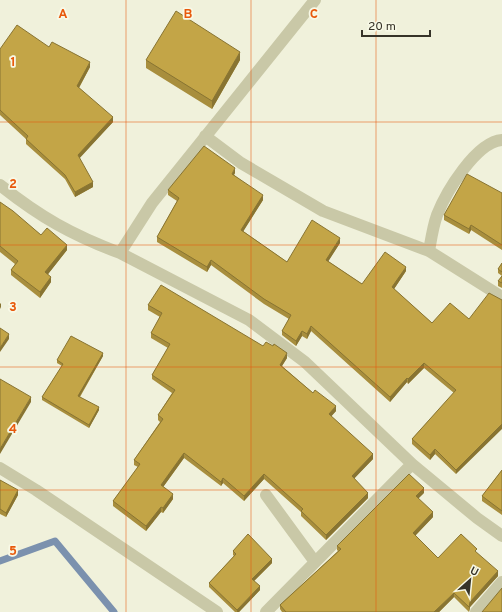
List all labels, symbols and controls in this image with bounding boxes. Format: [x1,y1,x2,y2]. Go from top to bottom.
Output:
text: A [58,7,68,23]
text: B [184,7,193,23]
text: C [310,7,318,23]
scale bar [362,12,430,38]
text: 20 m [368,19,396,35]
text: 1 [10,55,16,71]
text: 2 [9,177,17,193]
text: 3 [9,300,17,316]
text: 4 [9,422,17,438]
text: 5 [9,544,17,560]
north arrow [450,560,490,600]
text: U [467,564,481,580]

